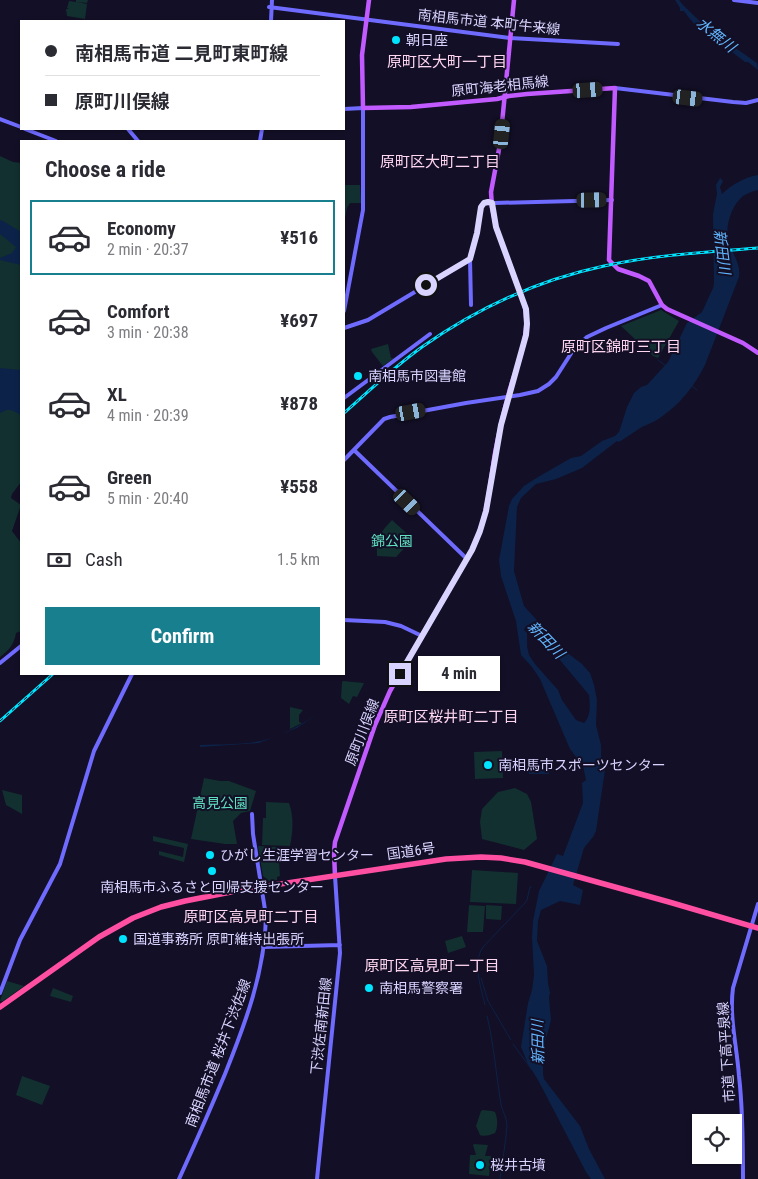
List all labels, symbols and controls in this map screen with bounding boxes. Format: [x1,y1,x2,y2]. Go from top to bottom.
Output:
street label: 南相馬市道 本町牛来線 [417,7,561,37]
water label: 水無川 [693,14,741,57]
place label: 朝日座 [406,32,448,48]
marker: 朝日座 [390,34,402,46]
text: 南相馬市道 二見町東町線 [75,42,288,65]
district label: 原町区大町一丁目 [387,53,507,71]
street label: 原町海老相馬線 [450,73,550,99]
car [572,81,603,99]
car [672,89,703,107]
text: 原町川俣線 [75,90,170,113]
car [492,118,511,150]
district label: 原町区大町二丁目 [380,153,500,171]
text: Choose a ride [45,157,166,182]
car [576,192,607,208]
icon: car [47,215,92,260]
text: Economy [107,217,176,240]
text: ¥516 [280,226,318,249]
water label: 新田川 [710,229,734,277]
text: 2 min · 20:37 [107,240,189,259]
route start [415,274,437,296]
icon: car [47,298,92,343]
text: Comfort [107,300,170,323]
text: ¥697 [280,309,318,332]
text: 3 min · 20:38 [107,323,189,342]
district label: 原町区錦町三丁目 [561,338,681,356]
place label: 南相馬市図書館 [368,368,466,384]
marker: 南相馬市図書館 [352,370,364,382]
icon: car [47,381,92,426]
text: XL [107,383,127,406]
text: ¥878 [280,392,318,415]
car [394,402,427,422]
text: 4 min · 20:39 [107,406,189,425]
icon: car [47,464,92,509]
text: Green [107,466,152,489]
text: ¥558 [280,475,318,498]
car [390,486,423,518]
text: 5 min · 20:40 [107,489,189,508]
park label: 錦公園 [371,533,413,549]
icon: cash [45,546,73,574]
text: Cash [85,548,123,571]
text: 1.5 km [277,550,320,569]
button: Confirm [45,607,320,665]
water label: 新田川 [524,618,569,664]
callout: 4 min [418,656,500,692]
route end [389,663,411,685]
text: 4 min [441,664,477,683]
street label: 原町川俣線 [342,696,382,768]
district label: 原町区桜井町二丁目 [383,708,519,726]
place label: 南相馬市スポーツセンター [498,757,666,773]
marker: 南相馬市スポーツセンター [482,759,494,771]
park label: 高見公園 [192,795,248,811]
street label: 国道6号 [386,840,436,862]
place label: ひがし生涯学習センター [220,847,374,863]
marker: ひがし生涯学習センター [204,849,216,861]
marker: 南相馬市ふるさと回帰支援センター [206,865,218,877]
place label: 南相馬市ふるさと回帰支援センター [100,879,324,895]
district label: 原町区高見町二丁目 [183,908,319,926]
place label: 国道事務所 原町維持出張所 [133,931,304,947]
marker: 国道事務所 原町維持出張所 [117,933,129,945]
district label: 原町区高見町一丁目 [364,957,500,975]
street label: 下渋佐南新田線 [308,976,334,1076]
street label: 南相馬市道 桜井下渋佐線 [182,977,254,1129]
place label: 南相馬警察署 [379,980,463,996]
marker: 南相馬警察署 [363,982,375,994]
street label: 市道 下高平泉線 [714,1001,738,1103]
water label: 新田川 [529,1017,547,1065]
map controls [692,1114,742,1164]
button: locate [692,1114,742,1164]
place label: 桜井古墳 [490,1157,546,1173]
marker: 桜井古墳 [474,1159,486,1171]

